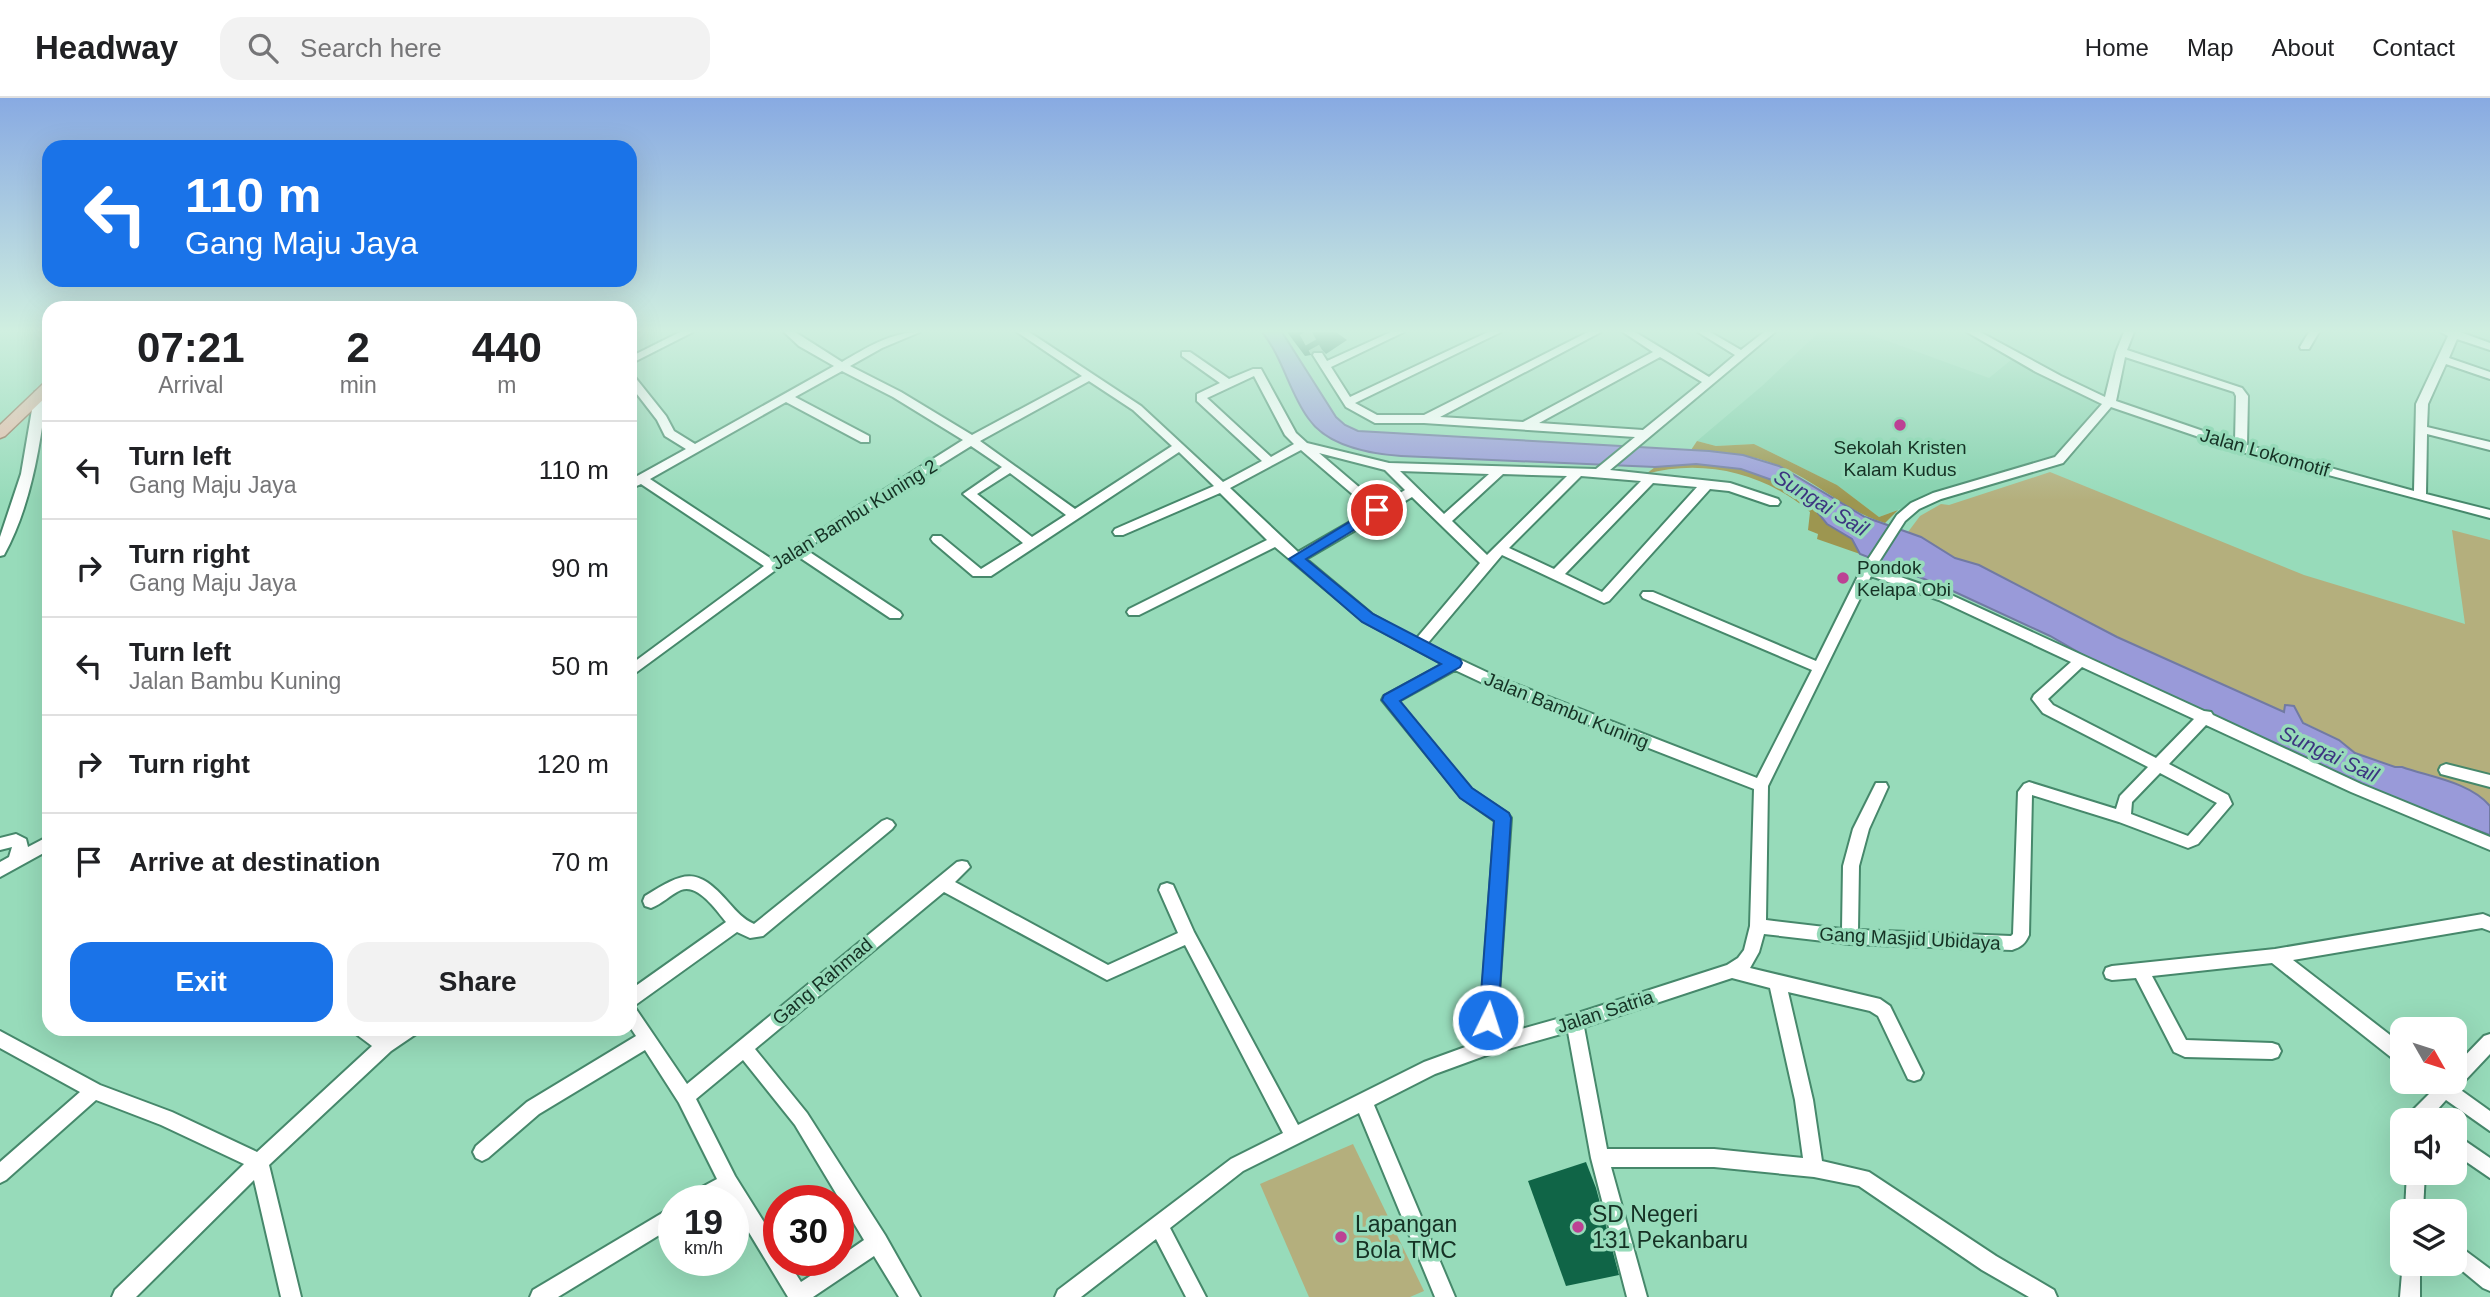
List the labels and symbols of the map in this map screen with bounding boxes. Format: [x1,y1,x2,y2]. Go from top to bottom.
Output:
marker: Sekolah Kristen Kalam Kudus [1892,417,1908,433]
street label: Jalan Lokomotif [2198,424,2332,481]
place label: Sekolah Kristen Kalam Kudus [1833,437,1967,480]
street label: Jalan Bambu Kuning 2 [768,455,941,574]
water label: Sungai Sail [1770,465,1874,541]
pin [1347,480,1407,540]
place label: Pondok Kelapa Obi [1857,557,1951,600]
marker: Pondok Kelapa Obi [1835,570,1851,586]
street label: Jalan Bambu Kuning [1482,668,1652,753]
water label: Sungai Sail [2276,721,2383,787]
street label: Gang Masjid Ubidaya [1819,923,2002,954]
street label: Gang Rahmad [768,934,876,1029]
position arrow [1451,983,1525,1057]
street label: Jalan Satria [1554,986,1657,1037]
north arrow [2390,1017,2468,1094]
speed limit sign: 30 [763,1185,854,1276]
place label: SD Negeri 131 Pekanbaru [1592,1201,1748,1253]
place label: Lapangan Bola TMC [1355,1211,1457,1263]
marker: SD Negeri 131 Pekanbaru [1570,1219,1586,1235]
marker: Lapangan Bola TMC [1333,1229,1349,1245]

